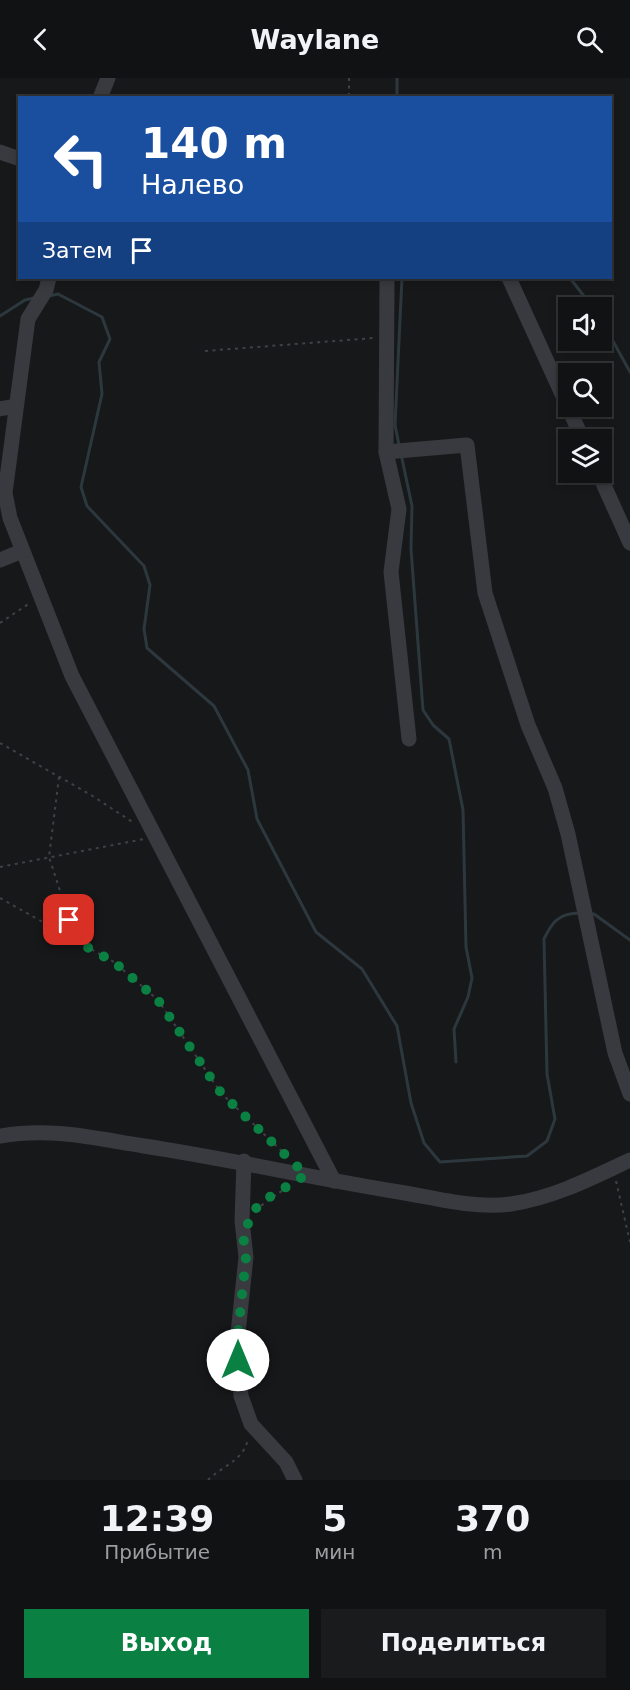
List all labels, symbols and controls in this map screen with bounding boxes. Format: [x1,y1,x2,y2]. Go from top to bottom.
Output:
icon: back [24,23,57,56]
icon: search [573,23,606,56]
text: Waylane [251,24,379,55]
text: 140 m [141,119,287,168]
icon: left [42,120,120,198]
text: Налево [141,169,244,200]
icon: arrive [125,234,158,267]
text: Затем [42,238,113,263]
map controls [558,297,612,483]
button: sound [558,297,612,351]
button: search [558,363,612,417]
button: layers [558,429,612,483]
pin [43,894,94,945]
icon: arrive [52,903,85,936]
position arrow [206,1328,270,1392]
text: 12:39 [100,1498,214,1539]
text: 5 [322,1498,347,1539]
text: 370 [455,1498,530,1539]
text: Прибытие [104,1540,210,1564]
text: мин [314,1540,355,1564]
text: m [483,1540,502,1564]
button: Выход [24,1609,309,1678]
button: Поделиться [321,1609,606,1678]

